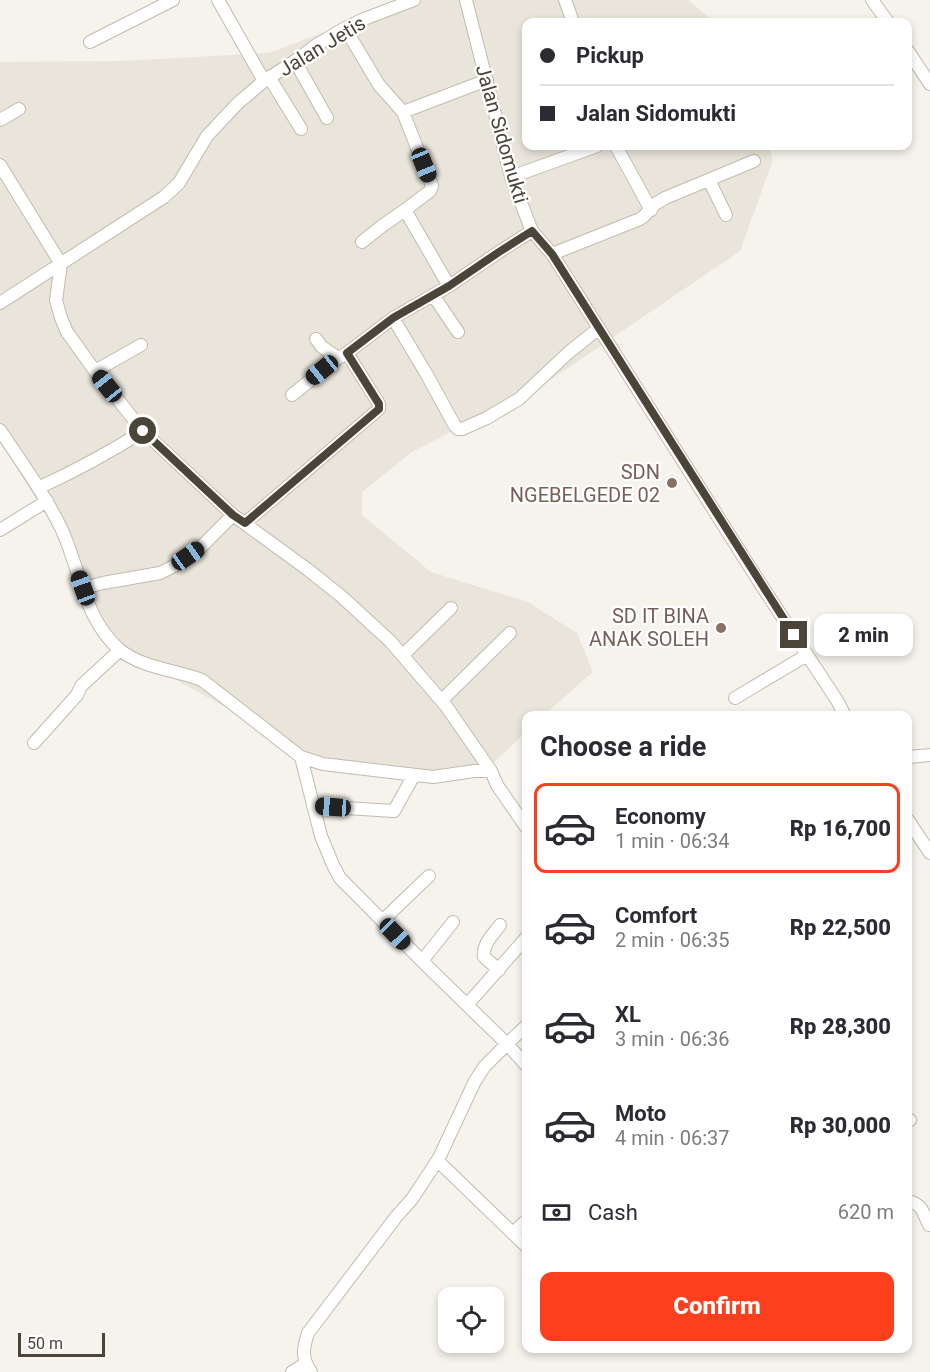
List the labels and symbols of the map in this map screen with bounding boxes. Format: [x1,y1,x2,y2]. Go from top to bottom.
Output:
street label: Jalan Jetis [274,11,370,81]
street label: Jalan Sidomukti [471,62,533,206]
car [409,145,439,185]
car [302,352,342,388]
car [89,366,125,406]
route start [129,417,156,444]
place label: SDN NGEBELGEDE 02 [510,460,660,507]
marker: SDN NGEBELGEDE 02 [665,476,679,490]
car [168,538,208,574]
car [68,568,98,608]
place label: SD IT BINA ANAK SOLEH [589,604,709,651]
callout: 2 min [815,614,914,656]
marker: SD IT BINA ANAK SOLEH [714,621,728,635]
route end [780,621,807,648]
car [314,797,352,817]
car [376,915,414,953]
scale bar [18,1330,105,1358]

